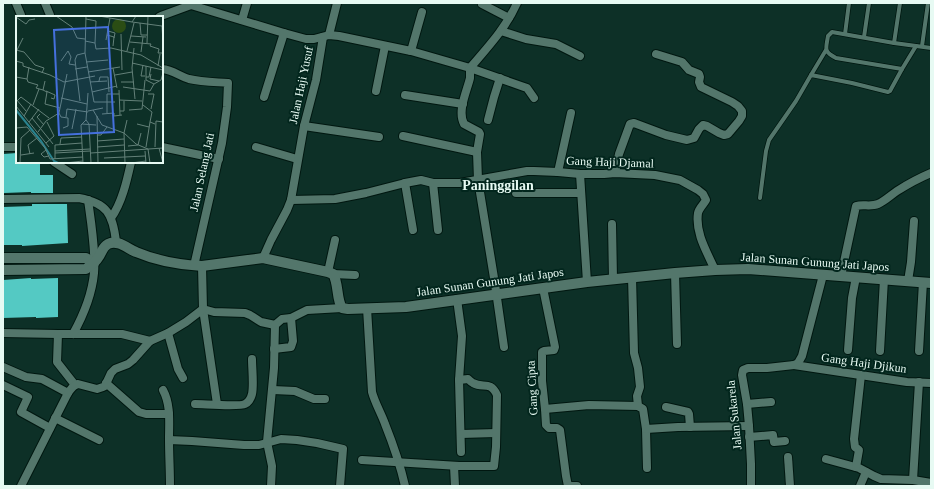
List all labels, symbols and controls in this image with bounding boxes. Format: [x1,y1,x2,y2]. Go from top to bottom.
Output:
inset map [16,16,163,163]
street label: Jalan Haji Yusuf [286,45,316,125]
street label: Jalan Selang Jati [187,131,217,213]
street label: Gang Haji Djamal [566,153,655,171]
district label: Paninggilan [462,178,534,193]
street label: Jalan Sunan Gunung Jati Japos [740,250,890,274]
street label: Jalan Sunan Gunung Jati Japos [415,265,565,299]
street label: Gang Haji Djikun [820,350,908,376]
street label: Gang Cipta [524,360,540,416]
street label: Jalan Sukarela [723,379,745,450]

